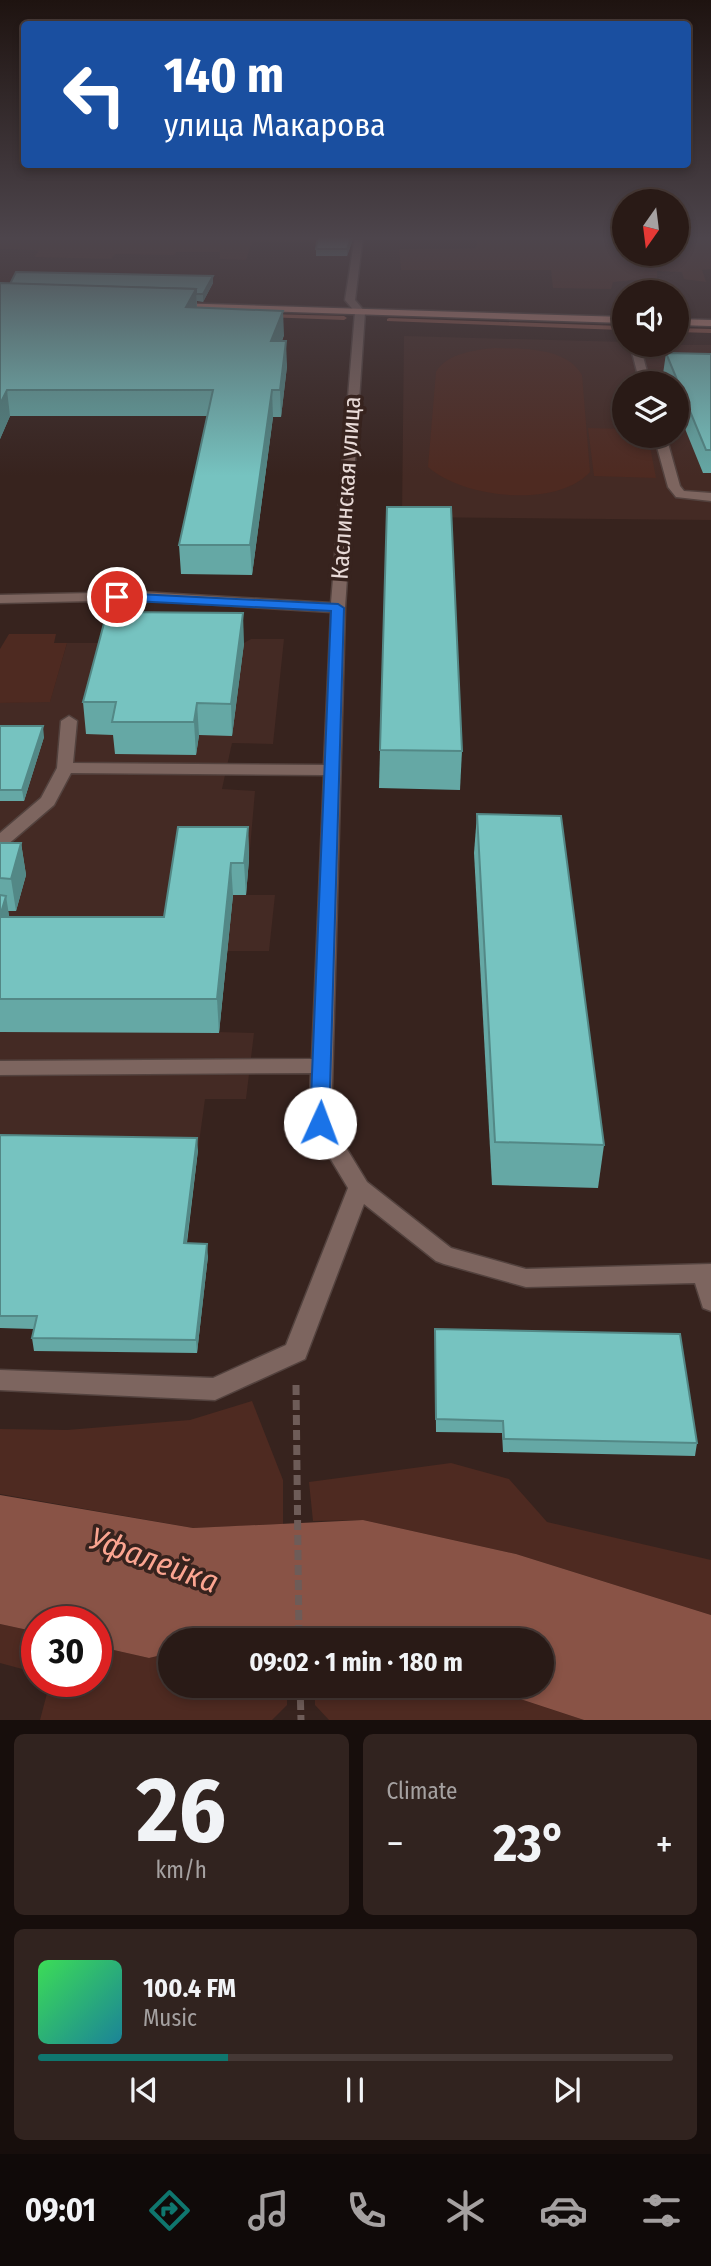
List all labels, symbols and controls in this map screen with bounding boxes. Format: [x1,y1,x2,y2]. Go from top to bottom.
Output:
text: 140 m [164,46,284,105]
icon: left [49,49,140,140]
text: улица Макарова [164,106,386,144]
north arrow [612,189,690,266]
map controls [612,189,689,448]
button: sound [612,280,689,357]
button: layers [612,371,689,448]
street label: Каслинская улица [326,396,366,580]
pin [87,567,147,627]
icon: arrive [98,578,136,616]
position arrow [283,1086,357,1160]
water label: Уфалейка [84,1519,224,1601]
speed limit sign: 30 [21,1606,112,1697]
text: 09:02 · 1 min · 180 m [249,1647,463,1678]
text: 26 [136,1756,226,1865]
text: Climate [387,1777,457,1805]
text: 23° [493,1812,566,1875]
text: − [387,1821,404,1867]
text: + [656,1821,673,1867]
text: km/h [156,1856,207,1884]
text: 100.4 FM [143,1973,236,2004]
text: Music [143,2004,197,2032]
icon: previous [125,2071,163,2109]
icon: pause [336,2071,374,2109]
icon: next [548,2071,586,2109]
icon: directions [145,2186,194,2235]
icon: music [244,2186,293,2235]
icon: phone [342,2186,391,2235]
icon: climate [441,2186,490,2235]
icon: car [539,2186,588,2235]
icon: filters [637,2186,686,2235]
text: 09:01 [25,2191,96,2229]

